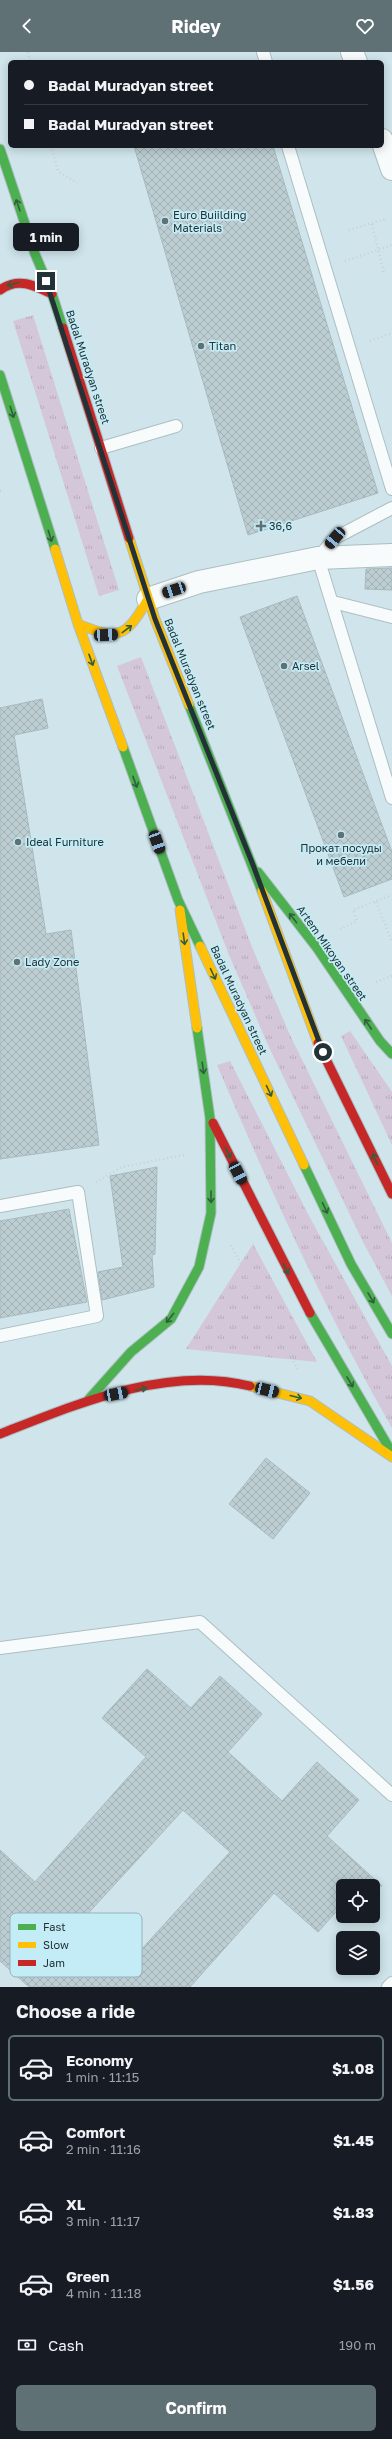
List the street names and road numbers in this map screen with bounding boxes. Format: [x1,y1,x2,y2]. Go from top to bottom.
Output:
street label: Badal Muradyan street [64,308,113,426]
street label: Badal Muradyan street [162,616,219,732]
street label: Artem Mikoyan street [295,903,370,1003]
street label: Badal Muradyan street [208,943,271,1057]

